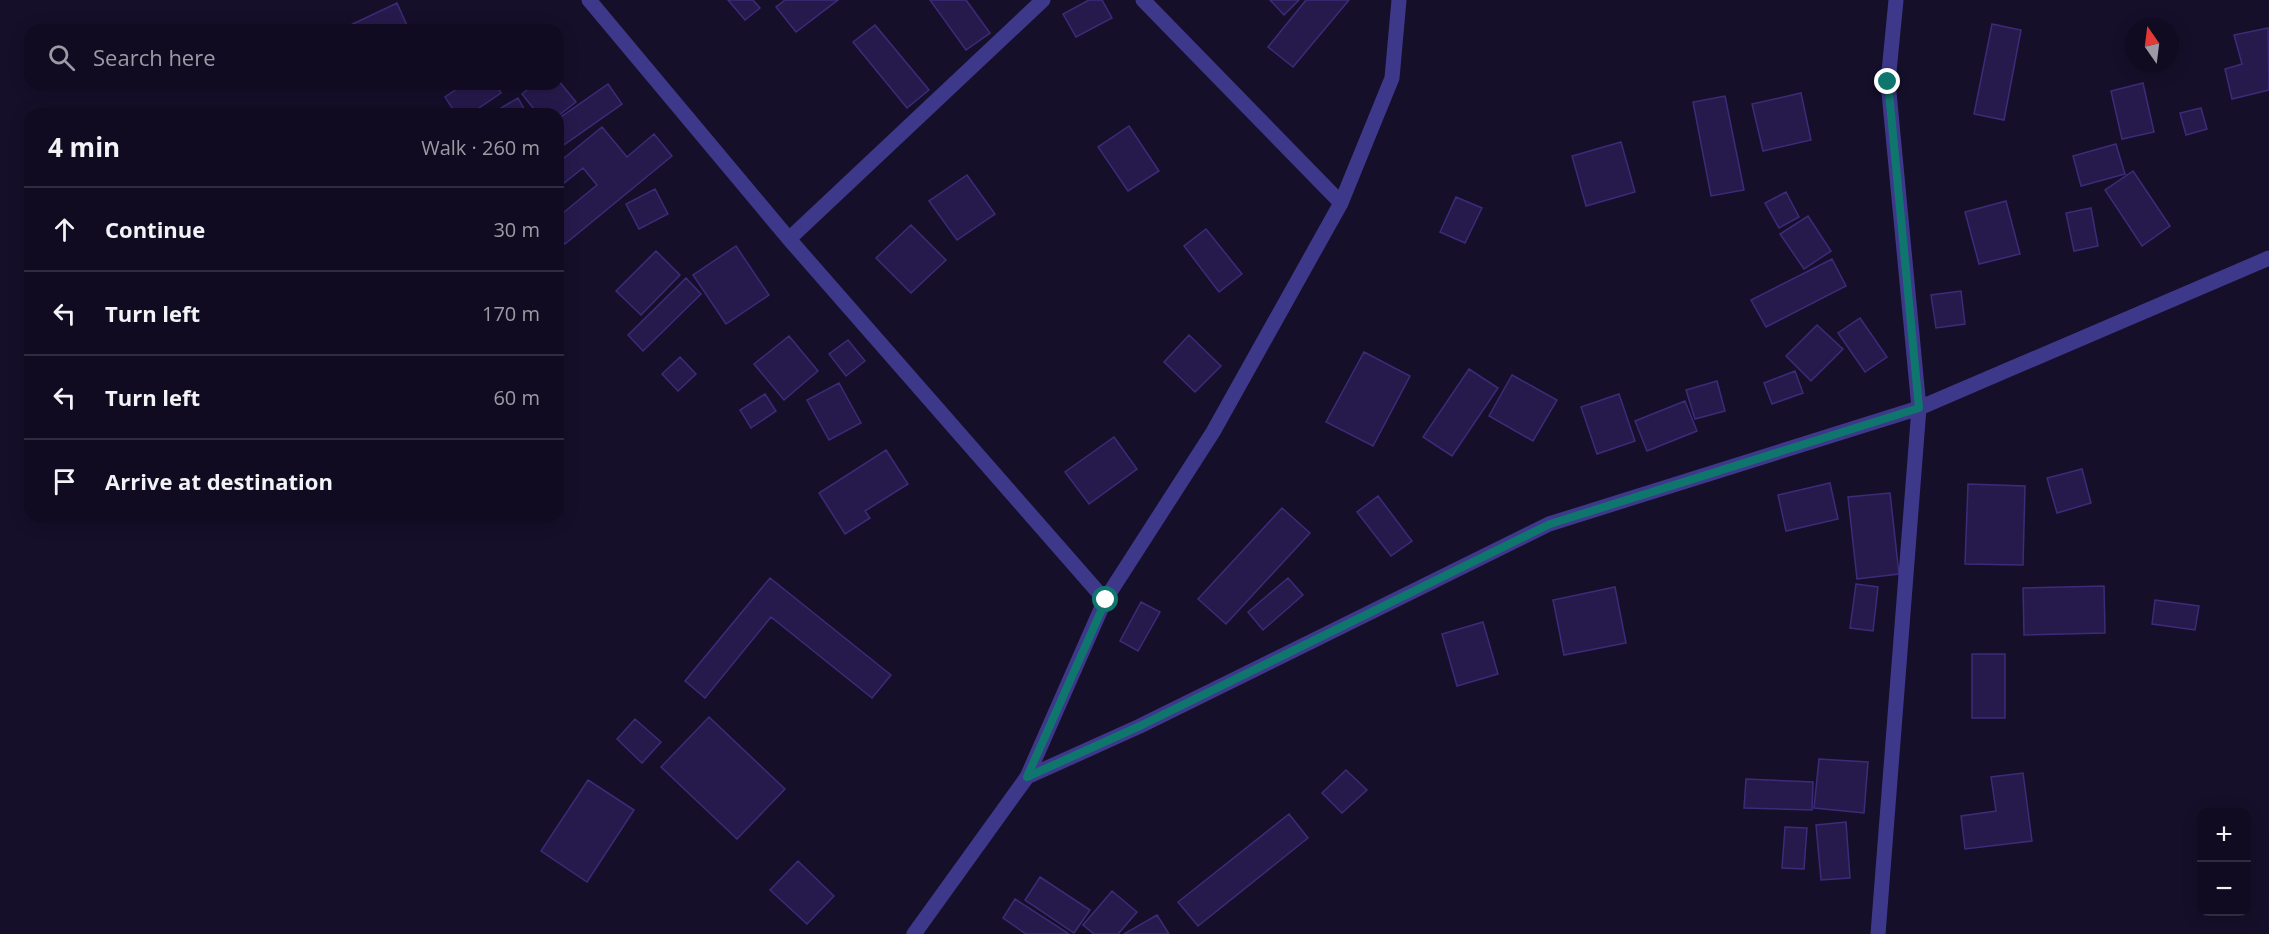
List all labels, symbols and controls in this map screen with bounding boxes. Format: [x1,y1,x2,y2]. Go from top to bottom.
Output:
north arrow [2125,18,2179,72]
search box [24,24,564,90]
icon: search [45,41,78,74]
text: Search here [93,42,216,72]
route end [1874,68,1900,94]
text: 4 min [48,129,120,165]
text: Walk · 260 m [421,134,540,161]
icon: ahead [48,213,81,246]
text: Continue [105,214,205,244]
text: 30 m [493,216,540,243]
icon: left [48,297,81,330]
text: Turn left [105,298,200,328]
text: 170 m [482,300,540,327]
icon: left [48,381,81,414]
text: Turn left [105,382,200,412]
text: 60 m [493,384,540,411]
icon: arrive [48,465,81,498]
text: Arrive at destination [105,466,333,496]
route start [1092,586,1118,612]
map controls [2197,808,2251,916]
button: + [2197,808,2251,862]
button: − [2197,862,2251,916]

